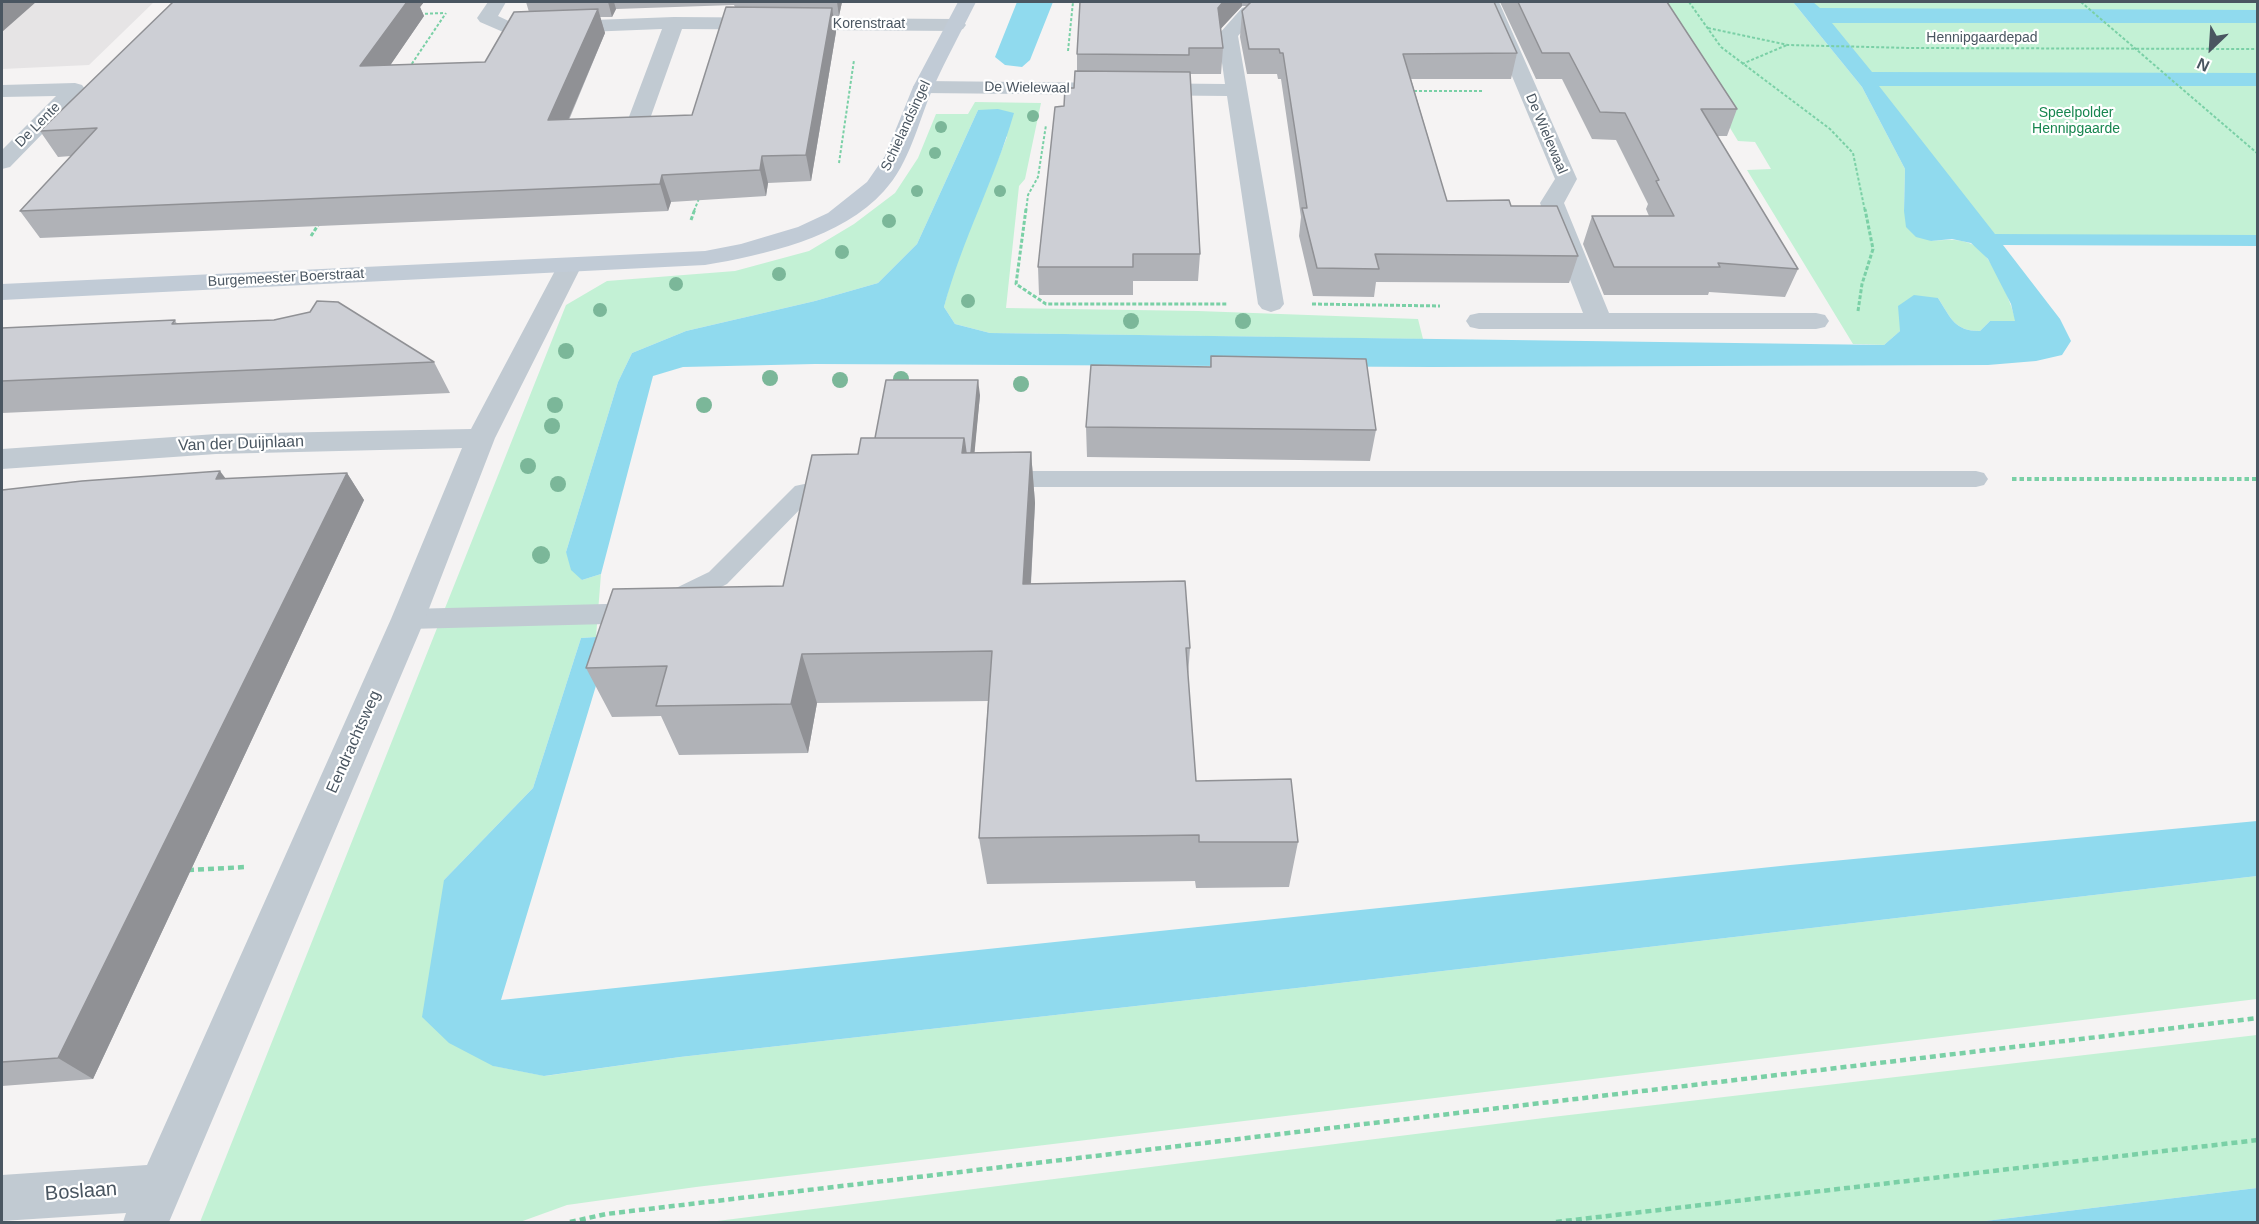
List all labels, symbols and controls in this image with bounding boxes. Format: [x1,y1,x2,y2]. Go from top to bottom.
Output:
street label: Korenstraat [833,16,905,32]
north arrow [2181,18,2241,78]
street label: Hennipgaardepad [1926,30,2038,46]
text: N [2194,55,2212,75]
street label: Schielandsingel [878,78,934,174]
street label: De Wielewaal [984,79,1070,97]
street label: De Wielewaal [1522,91,1570,177]
street label: De Lente [12,99,64,151]
park label: Speelpolder Hennipgaarde [2032,105,2120,138]
street label: Burgemeester Boerstraat [207,266,365,290]
street label: Van der Duijnlaan [178,432,304,456]
street label: Eendrachtsweg [323,688,385,796]
street label: Boslaan [44,1178,118,1206]

